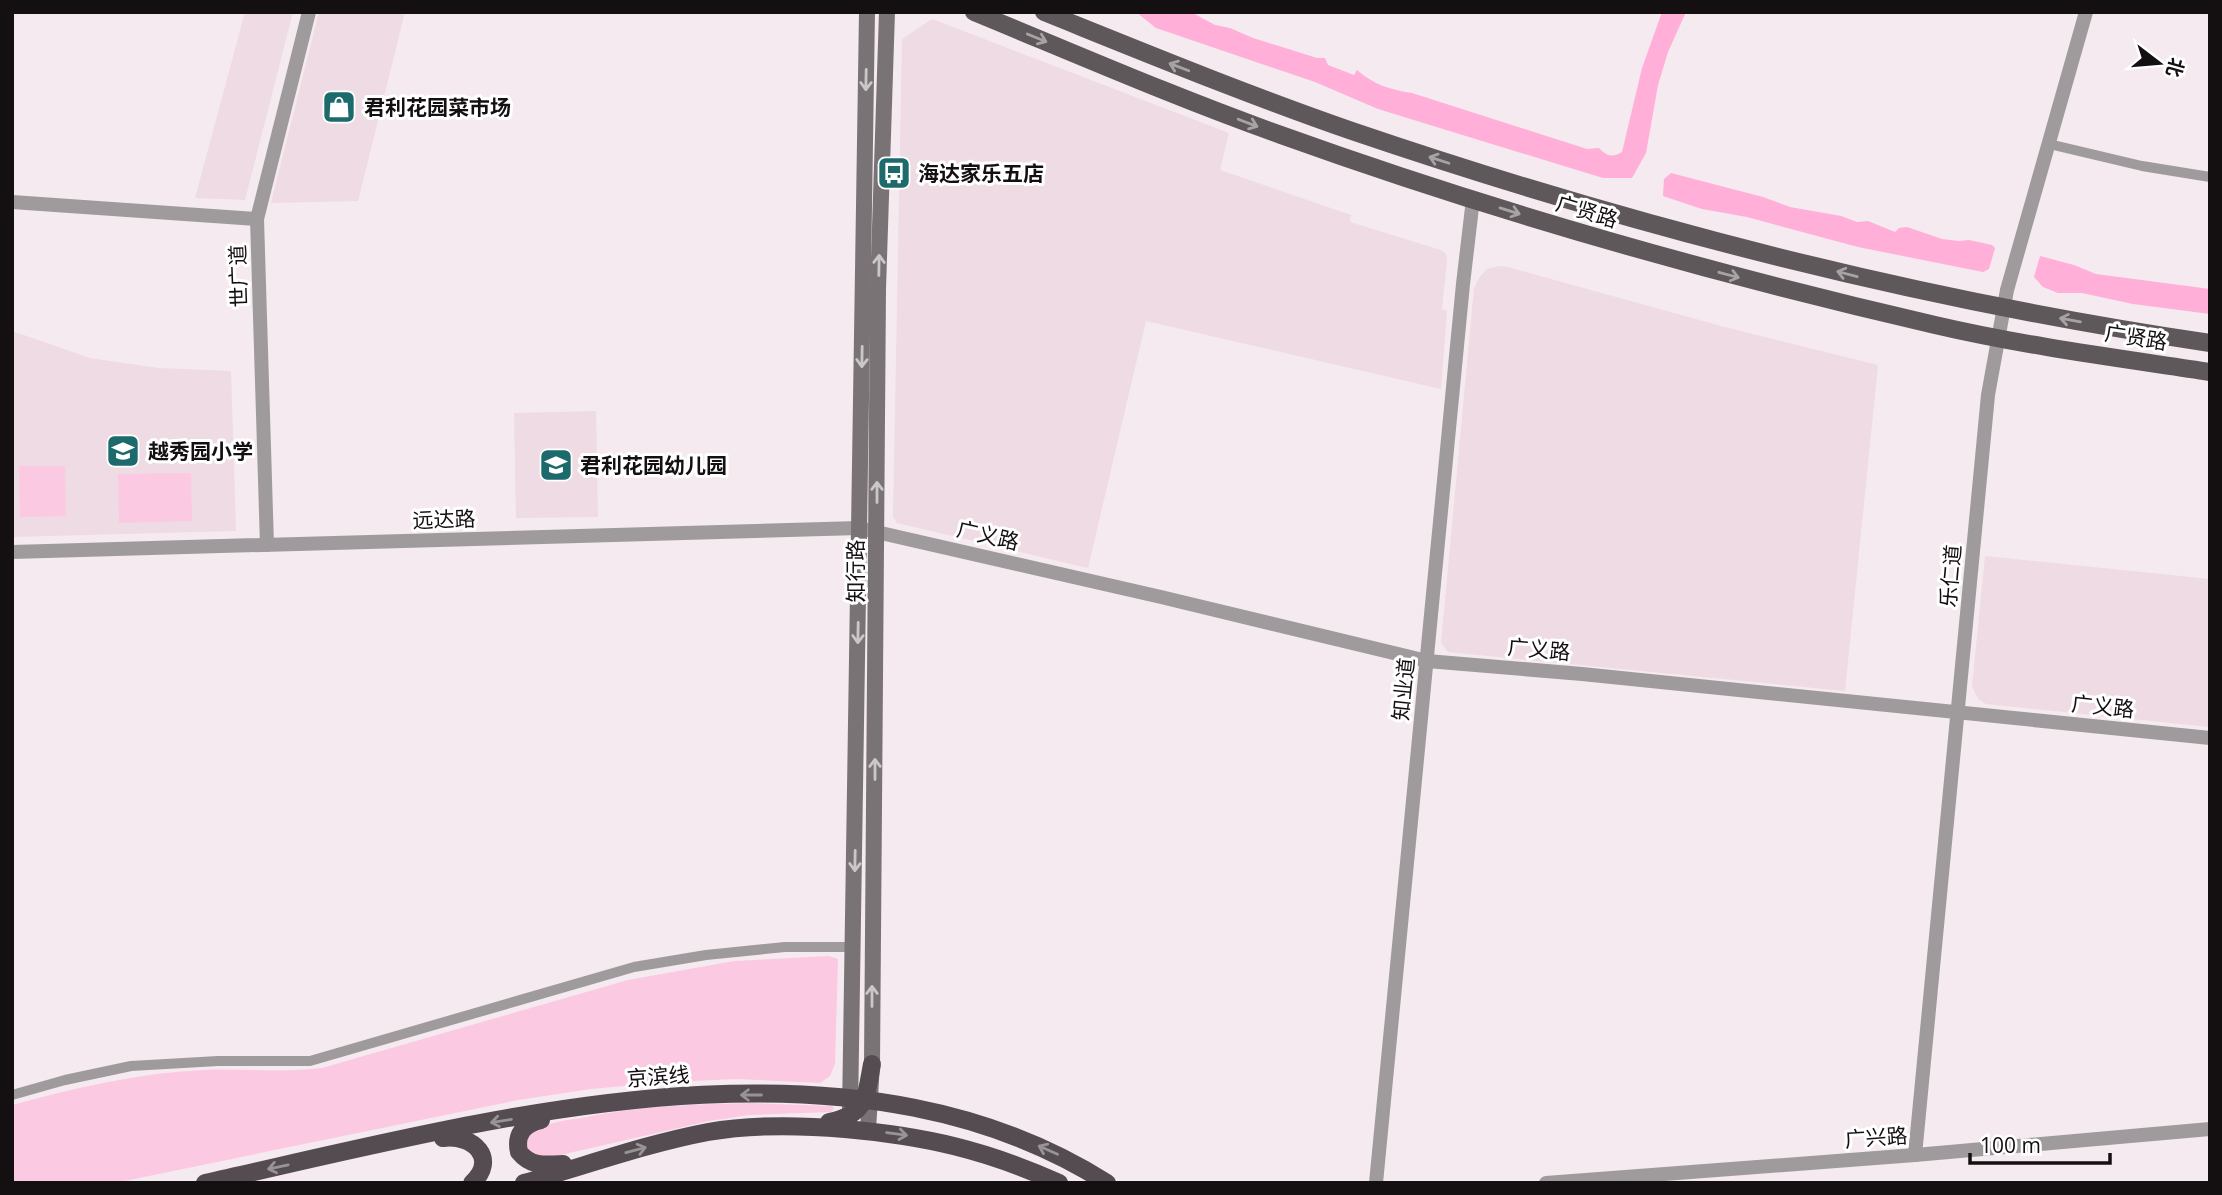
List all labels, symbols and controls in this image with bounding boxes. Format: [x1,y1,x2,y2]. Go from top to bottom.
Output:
north arrow [2124,28,2194,98]
one-way arrow [1026,33,1048,46]
text: 北 [2160,55,2190,80]
one-way arrow [1169,59,1191,72]
one-way arrow [859,69,872,92]
shop icon: 君利花园菜市场 [320,88,358,126]
place label: 君利花园菜市场 [364,93,511,121]
one-way arrow [1237,118,1259,130]
one-way arrow [1429,153,1451,165]
bus stop icon: 海达家乐五店 [875,154,913,192]
place label: 海达家乐五店 [918,159,1044,187]
street label: 广贤路 [1553,188,1621,234]
one-way arrow [1499,206,1521,218]
street label: 世广道 [223,244,253,308]
one-way arrow [872,253,886,276]
one-way arrow [1836,267,1858,280]
one-way arrow [1717,269,1740,282]
one-way arrow [2059,313,2082,326]
street label: 广贤路 [2103,318,2169,356]
one-way arrow [855,345,868,368]
school or university icon: 越秀园小学 [104,432,142,470]
place label: 越秀园小学 [148,437,253,465]
school or university icon: 君利花园幼儿园 [537,446,575,484]
place label: 君利花园幼儿园 [580,451,727,479]
one-way arrow [870,481,884,504]
street label: 远达路 [412,504,476,534]
street label: 广义路 [954,514,1022,556]
street label: 知行路 [841,540,869,603]
street label: 乐仁道 [1933,543,1967,609]
one-way arrow [851,622,865,645]
street label: 广义路 [1506,632,1572,666]
street label: 知业道 [1386,656,1420,722]
street label: 广义路 [2070,689,2136,723]
one-way arrow [868,757,882,780]
one-way arrow [848,849,861,872]
one-way arrow [865,985,879,1008]
street label: 京滨线 [626,1060,690,1092]
one-way arrow [740,1088,763,1102]
one-way arrow [490,1115,513,1128]
street label: 广兴路 [1844,1121,1908,1153]
scale bar [1970,1122,2110,1166]
one-way arrow [885,1127,908,1140]
text: 100 m [1980,1131,2041,1159]
one-way arrow [625,1143,647,1156]
one-way arrow [1037,1143,1059,1156]
one-way arrow [267,1160,290,1174]

